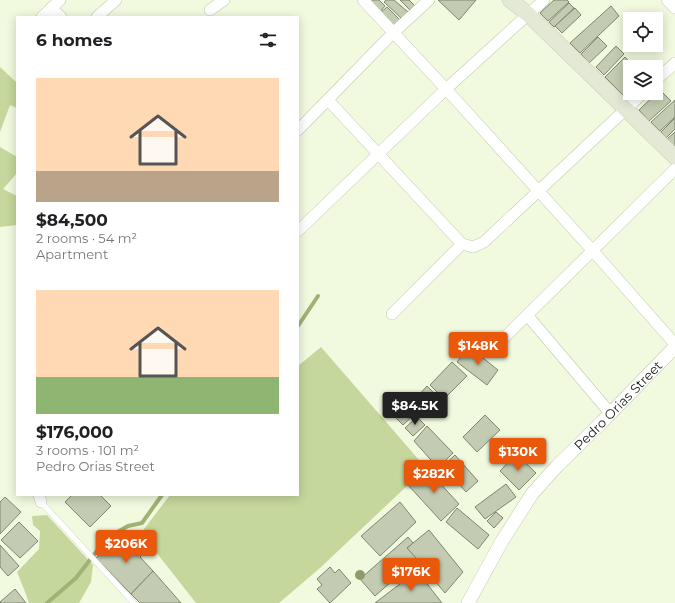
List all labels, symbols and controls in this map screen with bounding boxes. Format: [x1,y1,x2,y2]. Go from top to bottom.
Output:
map controls [623,12,663,100]
button: locate [623,12,663,52]
icon: filters [257,29,279,51]
text: 6 homes [36,30,112,50]
button: layers [623,60,663,100]
icon: home [122,104,194,176]
text: $84,500 [36,210,108,230]
text: 2 rooms · 54 m² [36,230,137,246]
text: Apartment [36,246,108,262]
icon: home [122,316,194,388]
pin: $148K [450,332,506,366]
text: $148K [458,337,498,353]
street label: Pedro Orias Street [570,357,665,453]
pin: $84.5K [382,392,448,426]
text: $84.5K [392,397,438,413]
text: $176,000 [36,422,113,442]
pin: $130K [490,438,546,472]
text: 3 rooms · 101 m² [36,442,139,458]
text: $130K [498,443,538,459]
text: Pedro Orias Street [36,458,155,474]
pin: $282K [406,460,462,494]
text: $282K [413,465,455,481]
pin: $206K [98,530,154,564]
text: $206K [105,535,147,551]
pin: $176K [383,558,439,592]
text: $176K [392,563,430,579]

